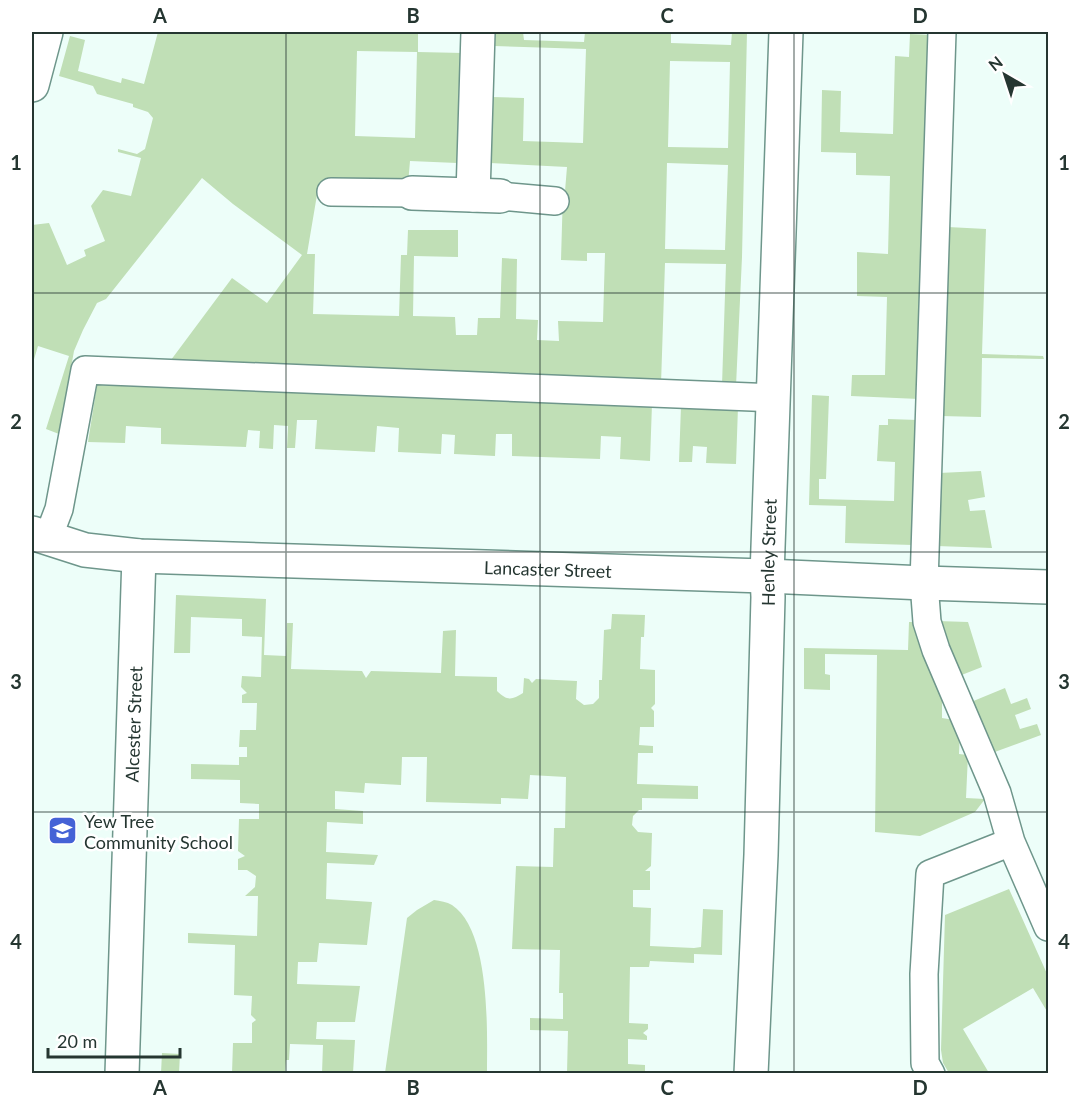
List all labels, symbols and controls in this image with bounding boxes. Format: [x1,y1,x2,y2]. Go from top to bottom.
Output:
text: A [152,3,167,27]
text: B [406,3,420,27]
text: C [660,3,674,27]
text: D [912,3,928,27]
north arrow [975,45,1035,105]
text: N [984,52,1006,74]
text: 1 [10,150,22,174]
text: 1 [1058,150,1070,174]
text: 2 [10,409,22,433]
text: 2 [1058,409,1070,433]
street label: Henley Street [756,498,781,606]
street label: Lancaster Street [484,556,613,582]
street label: Alcester Street [121,665,146,783]
text: 3 [10,669,22,693]
text: 3 [1058,669,1070,693]
place label: Yew Tree Community School [84,810,233,853]
school or university icon: Yew Tree Community School [47,815,79,847]
text: 4 [10,929,22,953]
text: 4 [1058,929,1070,953]
scale bar [48,1021,180,1059]
text: 20 m [57,1030,97,1052]
text: A [152,1075,167,1099]
text: B [406,1075,420,1099]
text: C [660,1075,674,1099]
text: D [912,1075,928,1099]

